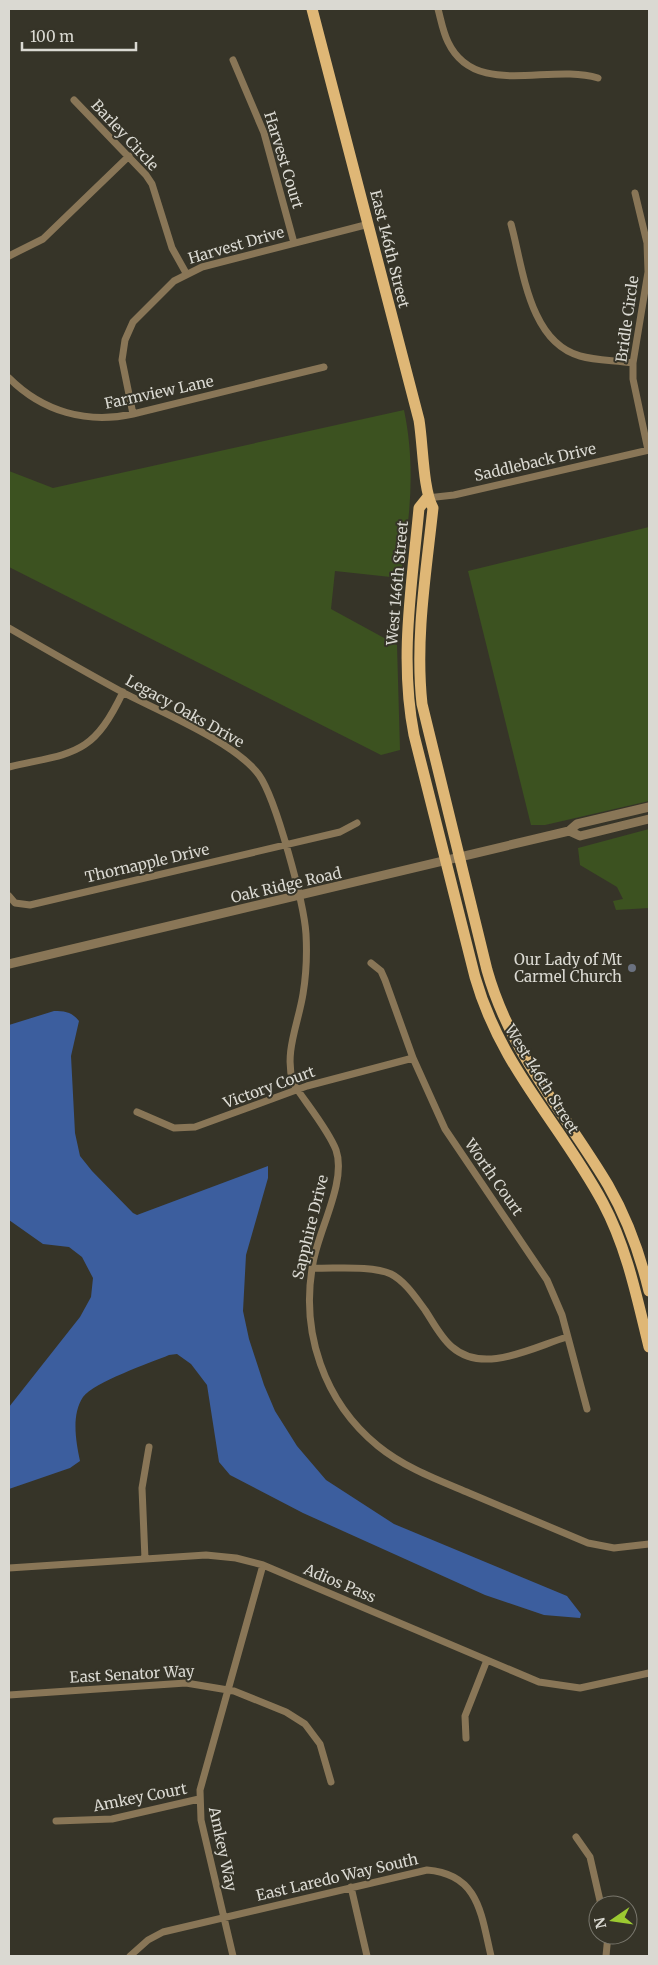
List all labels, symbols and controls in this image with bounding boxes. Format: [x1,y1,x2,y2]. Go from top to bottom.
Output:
scale bar [22,20,136,52]
text: 100 m [30,27,74,46]
street label: Barley Circle [87,95,163,175]
street label: Harvest Court [260,109,308,211]
street label: East 146th Street [366,188,414,310]
street label: Harvest Drive [186,222,286,268]
street label: Bridle Circle [612,274,643,364]
street label: Farmview Lane [103,371,215,413]
street label: Saddleback Drive [472,439,598,485]
street label: West 146th Street [382,520,412,647]
street label: Legacy Oaks Drive [122,671,248,752]
street label: Thornapple Drive [83,839,211,887]
street label: Oak Ridge Road [229,863,343,907]
place label: Our Lady of Mt Carmel Church [514,950,622,986]
marker: Our Lady of Mt Carmel Church [626,962,638,974]
street label: West 146th Street [500,1020,583,1137]
street label: Victory Court [220,1062,318,1113]
street label: Worth Court [460,1134,527,1219]
street label: Sapphire Drive [288,1173,332,1281]
street label: Adios Pass [300,1559,379,1607]
street label: East Senator Way [69,1661,195,1687]
street label: Amkey Court [91,1779,189,1816]
street label: Amkey Way [205,1804,241,1893]
street label: East Laredo Way South [254,1849,420,1905]
north arrow [588,1895,638,1945]
text: N [590,1916,610,1930]

